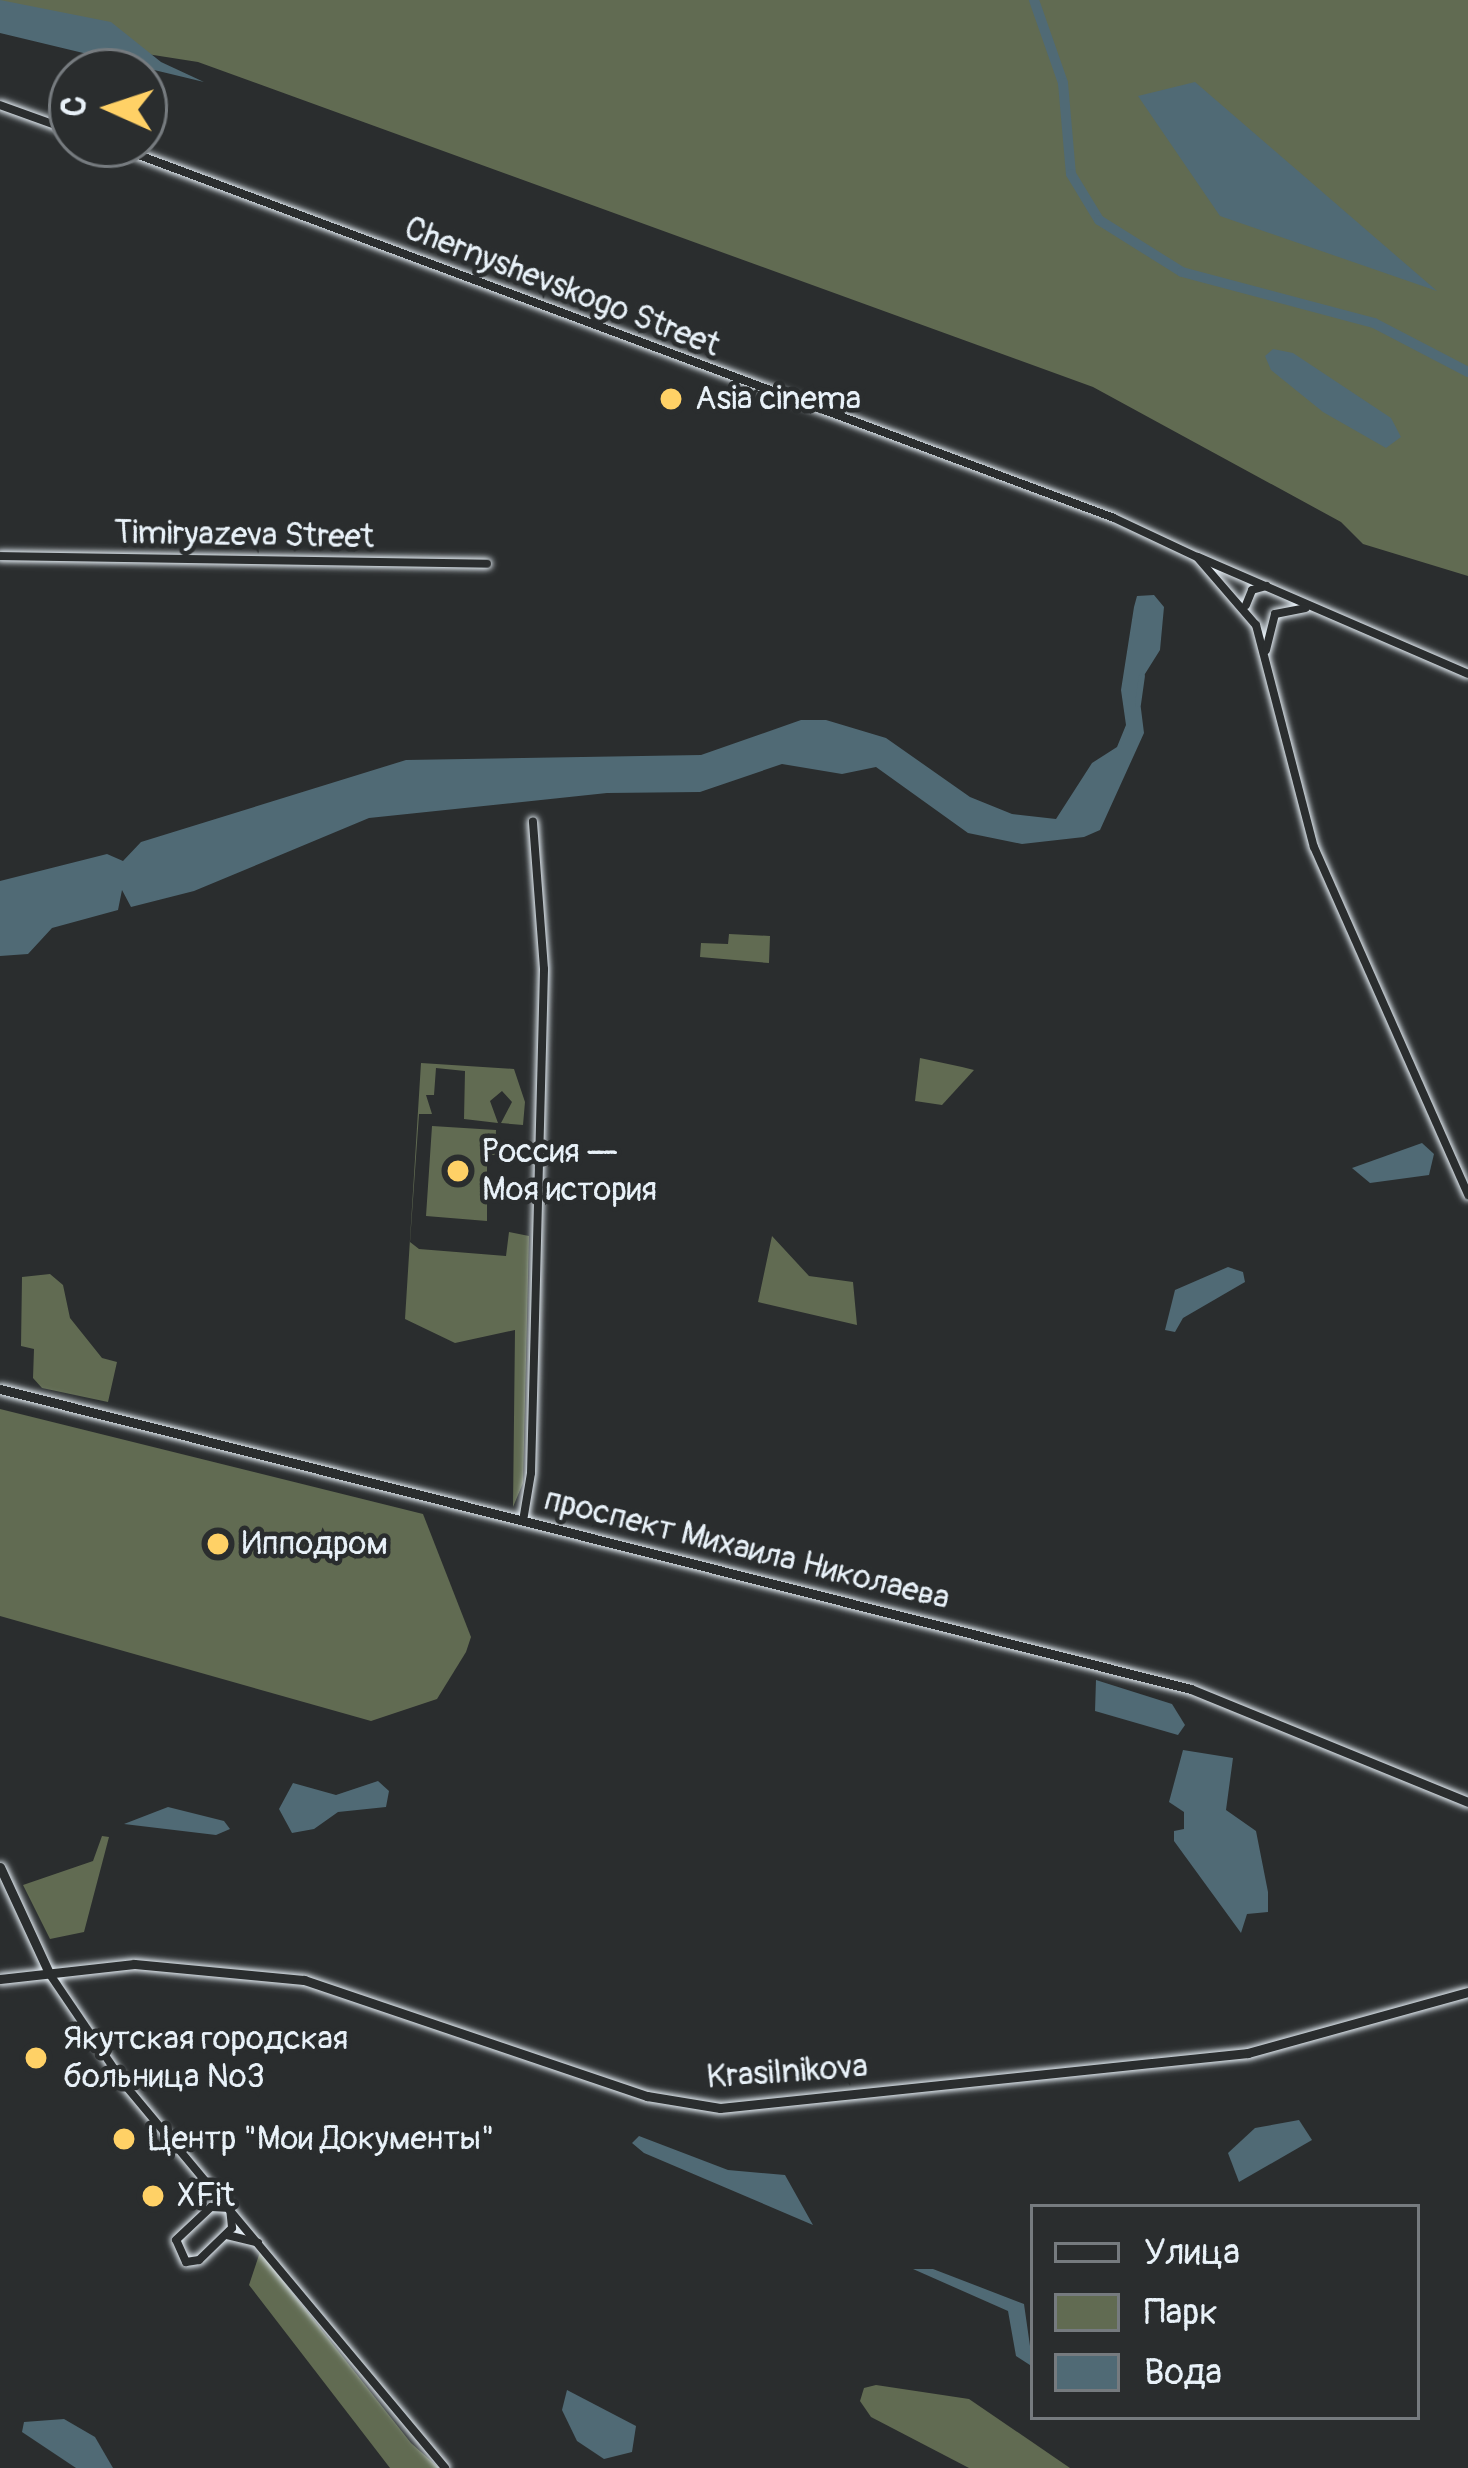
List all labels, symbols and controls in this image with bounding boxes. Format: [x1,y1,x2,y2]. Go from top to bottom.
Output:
north arrow [48,48,168,168]
text: С [54,95,96,117]
street label: Chernyshevskogo Street [399,209,725,365]
place label: Asia cinema [695,379,861,419]
marker: Asia cinema [658,386,684,412]
street label: Timiryazeva Street [114,513,374,557]
place label: Россия — Моя история [482,1132,657,1210]
marker: Россия — Моя история [445,1158,471,1184]
street label: проспект Михаила Николаева [540,1479,954,1619]
place label: Ипподром [242,1524,388,1564]
marker: Ипподром [205,1531,231,1557]
place label: Якутская городская больница №3 [63,2019,348,2097]
marker: Якутская городская больница №3 [20,2042,52,2074]
street label: Krasilnikova [705,2047,869,2097]
place label: Центр "Мои Документы" [148,2119,494,2159]
marker: Центр "Мои Документы" [111,2126,137,2152]
place label: XFit [177,2176,235,2216]
marker: XFit [140,2183,166,2209]
legend [1030,2204,1420,2420]
text: Улица [1144,2230,1240,2275]
text: Парк [1144,2290,1218,2335]
text: Вода [1144,2350,1222,2395]

